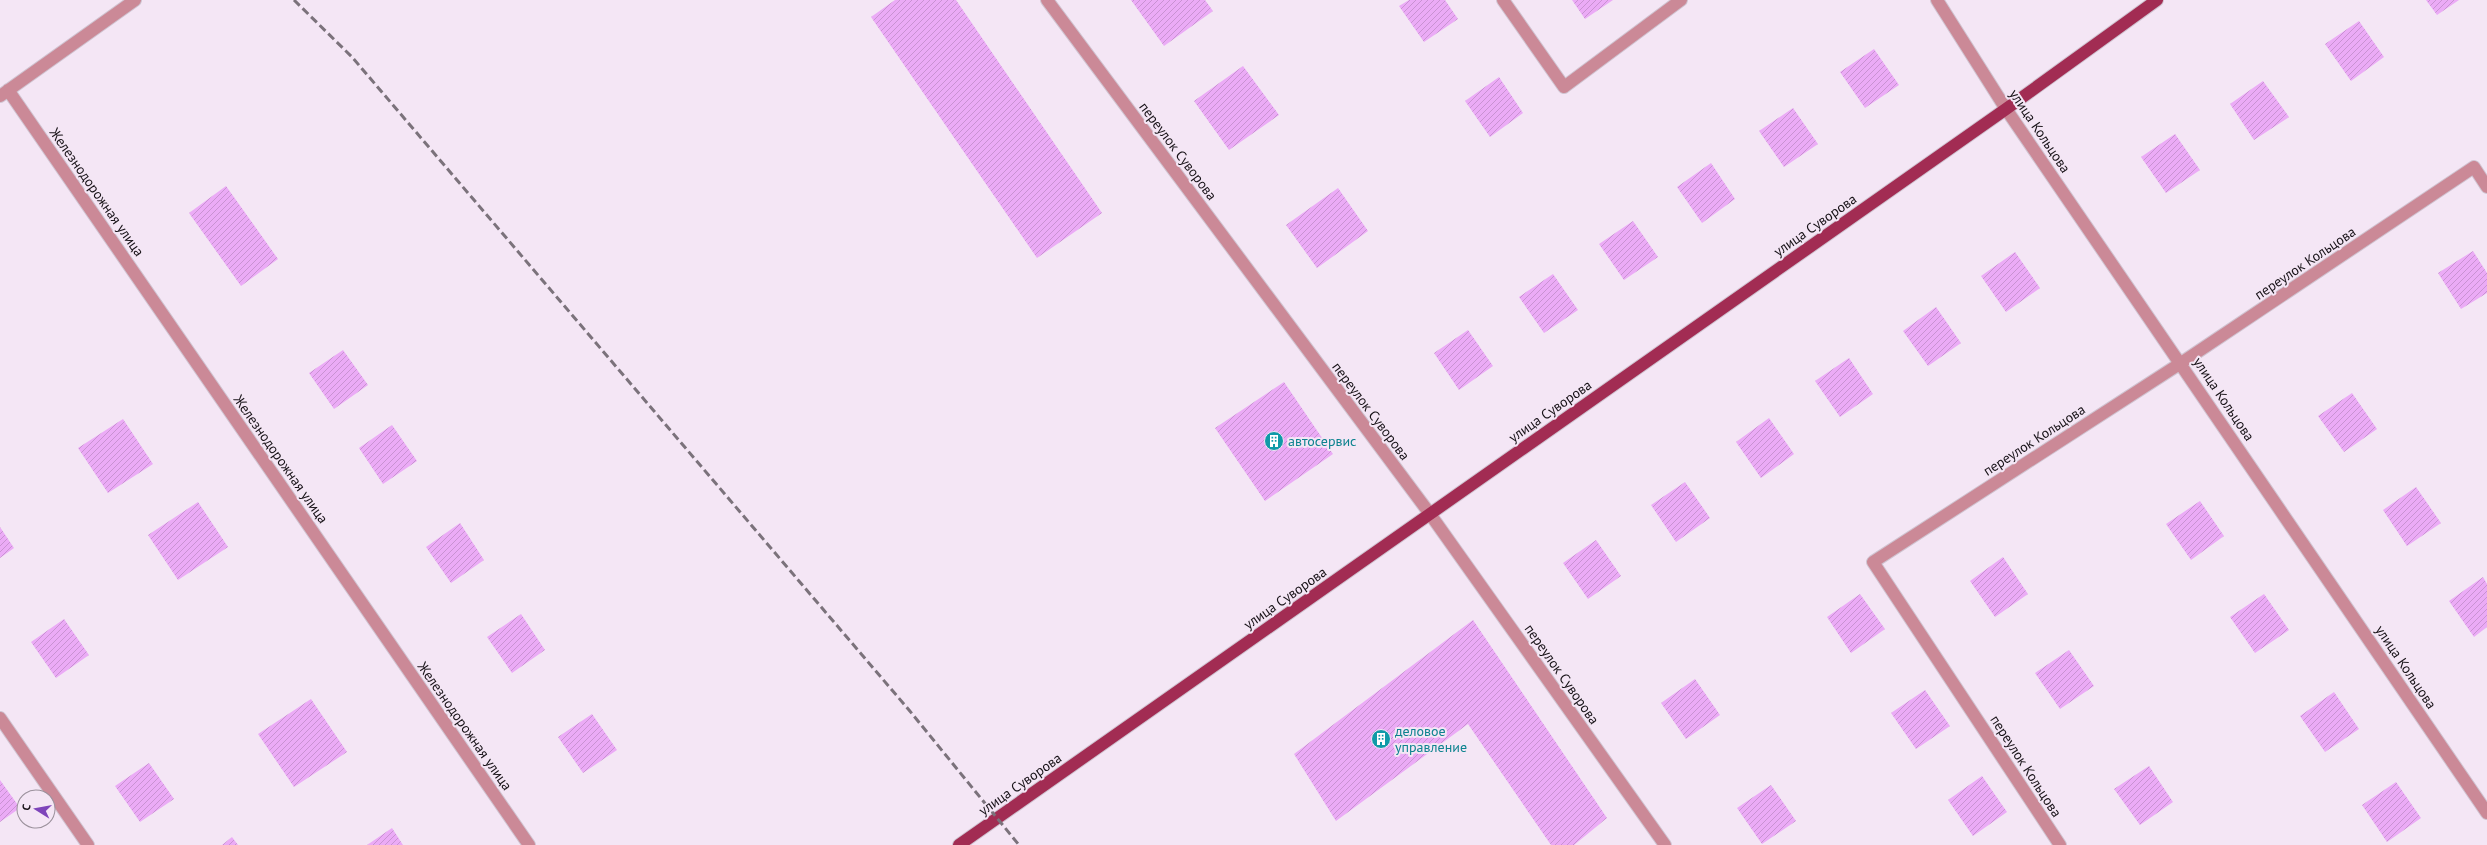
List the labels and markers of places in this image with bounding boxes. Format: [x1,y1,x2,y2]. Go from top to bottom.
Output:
building icon: автосервис [1263,430,1285,452]
place label: автосервис [1288,432,1356,450]
place label: деловое управление [1395,722,1467,756]
building icon: деловое управление [1370,728,1392,750]

